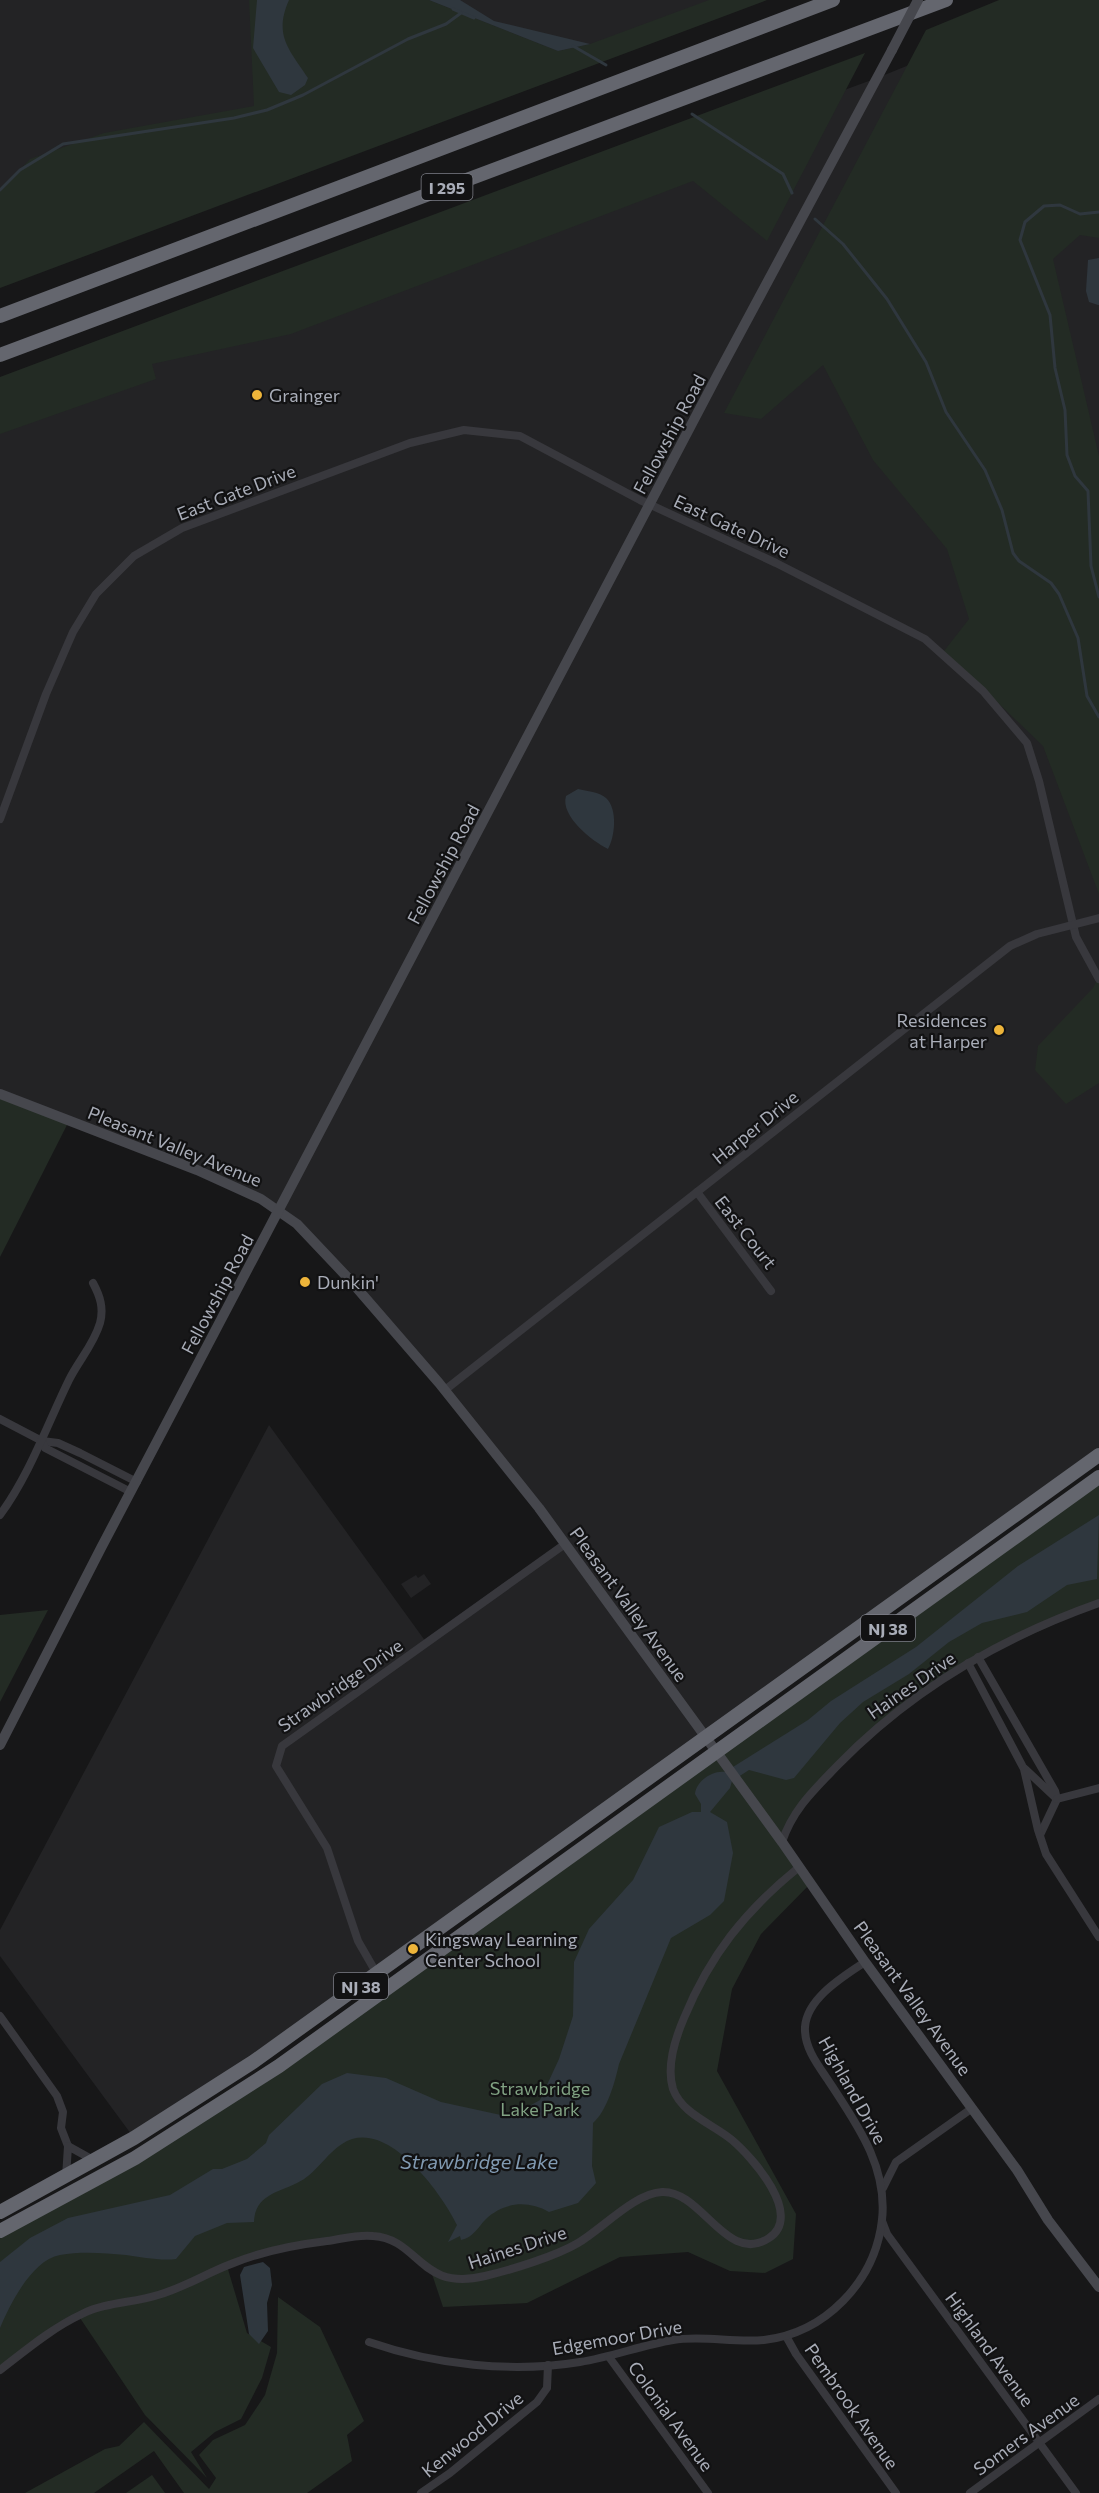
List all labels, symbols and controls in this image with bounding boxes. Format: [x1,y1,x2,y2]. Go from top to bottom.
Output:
road number: I 295 [422,174,472,200]
street label: Fellowship Road [628,370,710,498]
place label: Grainger [269,384,340,406]
marker: Grainger [250,388,264,402]
street label: East Gate Drive [174,459,298,525]
street label: East Gate Drive [671,490,793,562]
street label: Fellowship Road [402,800,484,928]
place label: Residences at Harper [896,1009,987,1052]
marker: Residences at Harper [992,1023,1006,1037]
street label: Harper Drive [708,1086,802,1168]
street label: Pleasant Valley Avenue [85,1101,265,1191]
street label: East Court [711,1191,781,1273]
street label: Fellowship Road [176,1230,258,1358]
place label: Dunkin' [317,1271,379,1293]
marker: Dunkin' [298,1275,312,1289]
street label: Pleasant Valley Avenue [566,1522,692,1686]
road number: NJ 38 [861,1615,915,1641]
street label: Strawbridge Drive [273,1634,407,1736]
street label: Haines Drive [863,1647,959,1723]
street label: Pleasant Valley Avenue [850,1916,976,2080]
place label: Kingsway Learning Center School [425,1928,578,1971]
marker: Kingsway Learning Center School [406,1942,420,1956]
road number: NJ 38 [334,1973,388,1999]
street label: Highland Drive [814,2032,892,2148]
park label: Strawbridge Lake Park [490,2077,590,2120]
water label: Strawbridge Lake [400,2149,558,2173]
street label: Haines Drive [465,2221,569,2273]
street label: Highland Avenue [941,2287,1039,2411]
street label: Edgemoor Drive [550,2315,684,2359]
street label: Pembrook Avenue [800,2339,904,2473]
street label: Colonial Avenue [624,2357,718,2475]
street label: Kenwood Drive [417,2386,527,2482]
street label: Somers Avenue [969,2388,1083,2480]

